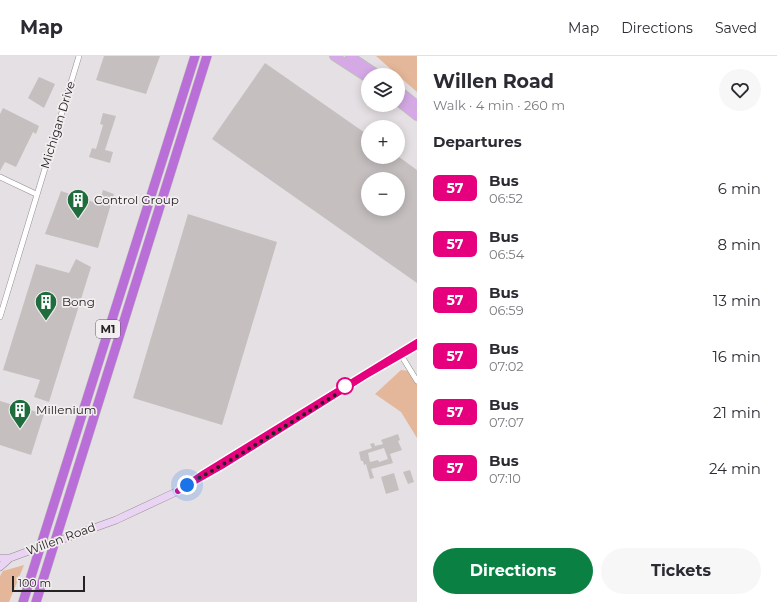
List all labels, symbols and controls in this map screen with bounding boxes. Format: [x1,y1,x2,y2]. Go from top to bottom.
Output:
text: Map [20,16,63,39]
text: Map [568,19,599,37]
text: Directions [621,19,693,37]
text: Saved [715,19,757,37]
map controls [361,68,405,216]
button: layers [361,68,405,112]
button: heart [719,69,761,111]
text: Willen Road [433,70,554,93]
street label: Michigan Drive [37,79,78,170]
text: Walk · 4 min · 260 m [433,97,565,113]
button: + [361,120,405,164]
text: Departures [433,132,522,151]
text: Bus [489,171,519,190]
button: − [361,172,405,216]
text: 57 [447,179,463,197]
text: 6 min [718,179,761,198]
building icon: Control Group [65,187,91,220]
text: 06:52 [489,190,523,206]
place label: Control Group [94,192,179,207]
text: Bus [489,227,519,246]
text: 57 [447,235,463,253]
text: 8 min [717,235,761,254]
text: 06:54 [489,246,524,262]
text: Bus [489,283,519,302]
building icon: Bong [33,289,59,322]
text: 57 [447,291,463,309]
text: 13 min [713,291,761,310]
place label: Bong [62,294,95,309]
text: 06:59 [489,302,524,318]
road number: M1 [96,320,120,338]
text: Bus [489,339,519,358]
text: 57 [447,347,463,365]
text: 16 min [712,347,761,366]
text: 07:02 [489,358,524,374]
unlabelled marker [336,377,354,395]
text: Bus [489,395,519,414]
building icon: Millenium [7,397,33,430]
place label: Millenium [36,402,97,417]
text: 57 [447,403,463,421]
text: 21 min [713,403,761,422]
text: 07:07 [489,414,524,430]
text: Bus [489,451,519,470]
text: 57 [447,459,463,477]
text: 24 min [709,459,761,478]
text: 07:10 [489,470,521,486]
your location [177,475,197,495]
street label: Willen Road [24,519,98,558]
button: Directions [433,548,593,594]
button: Tickets [601,548,761,594]
scale bar [12,574,85,593]
text: 100 m [18,576,51,590]

